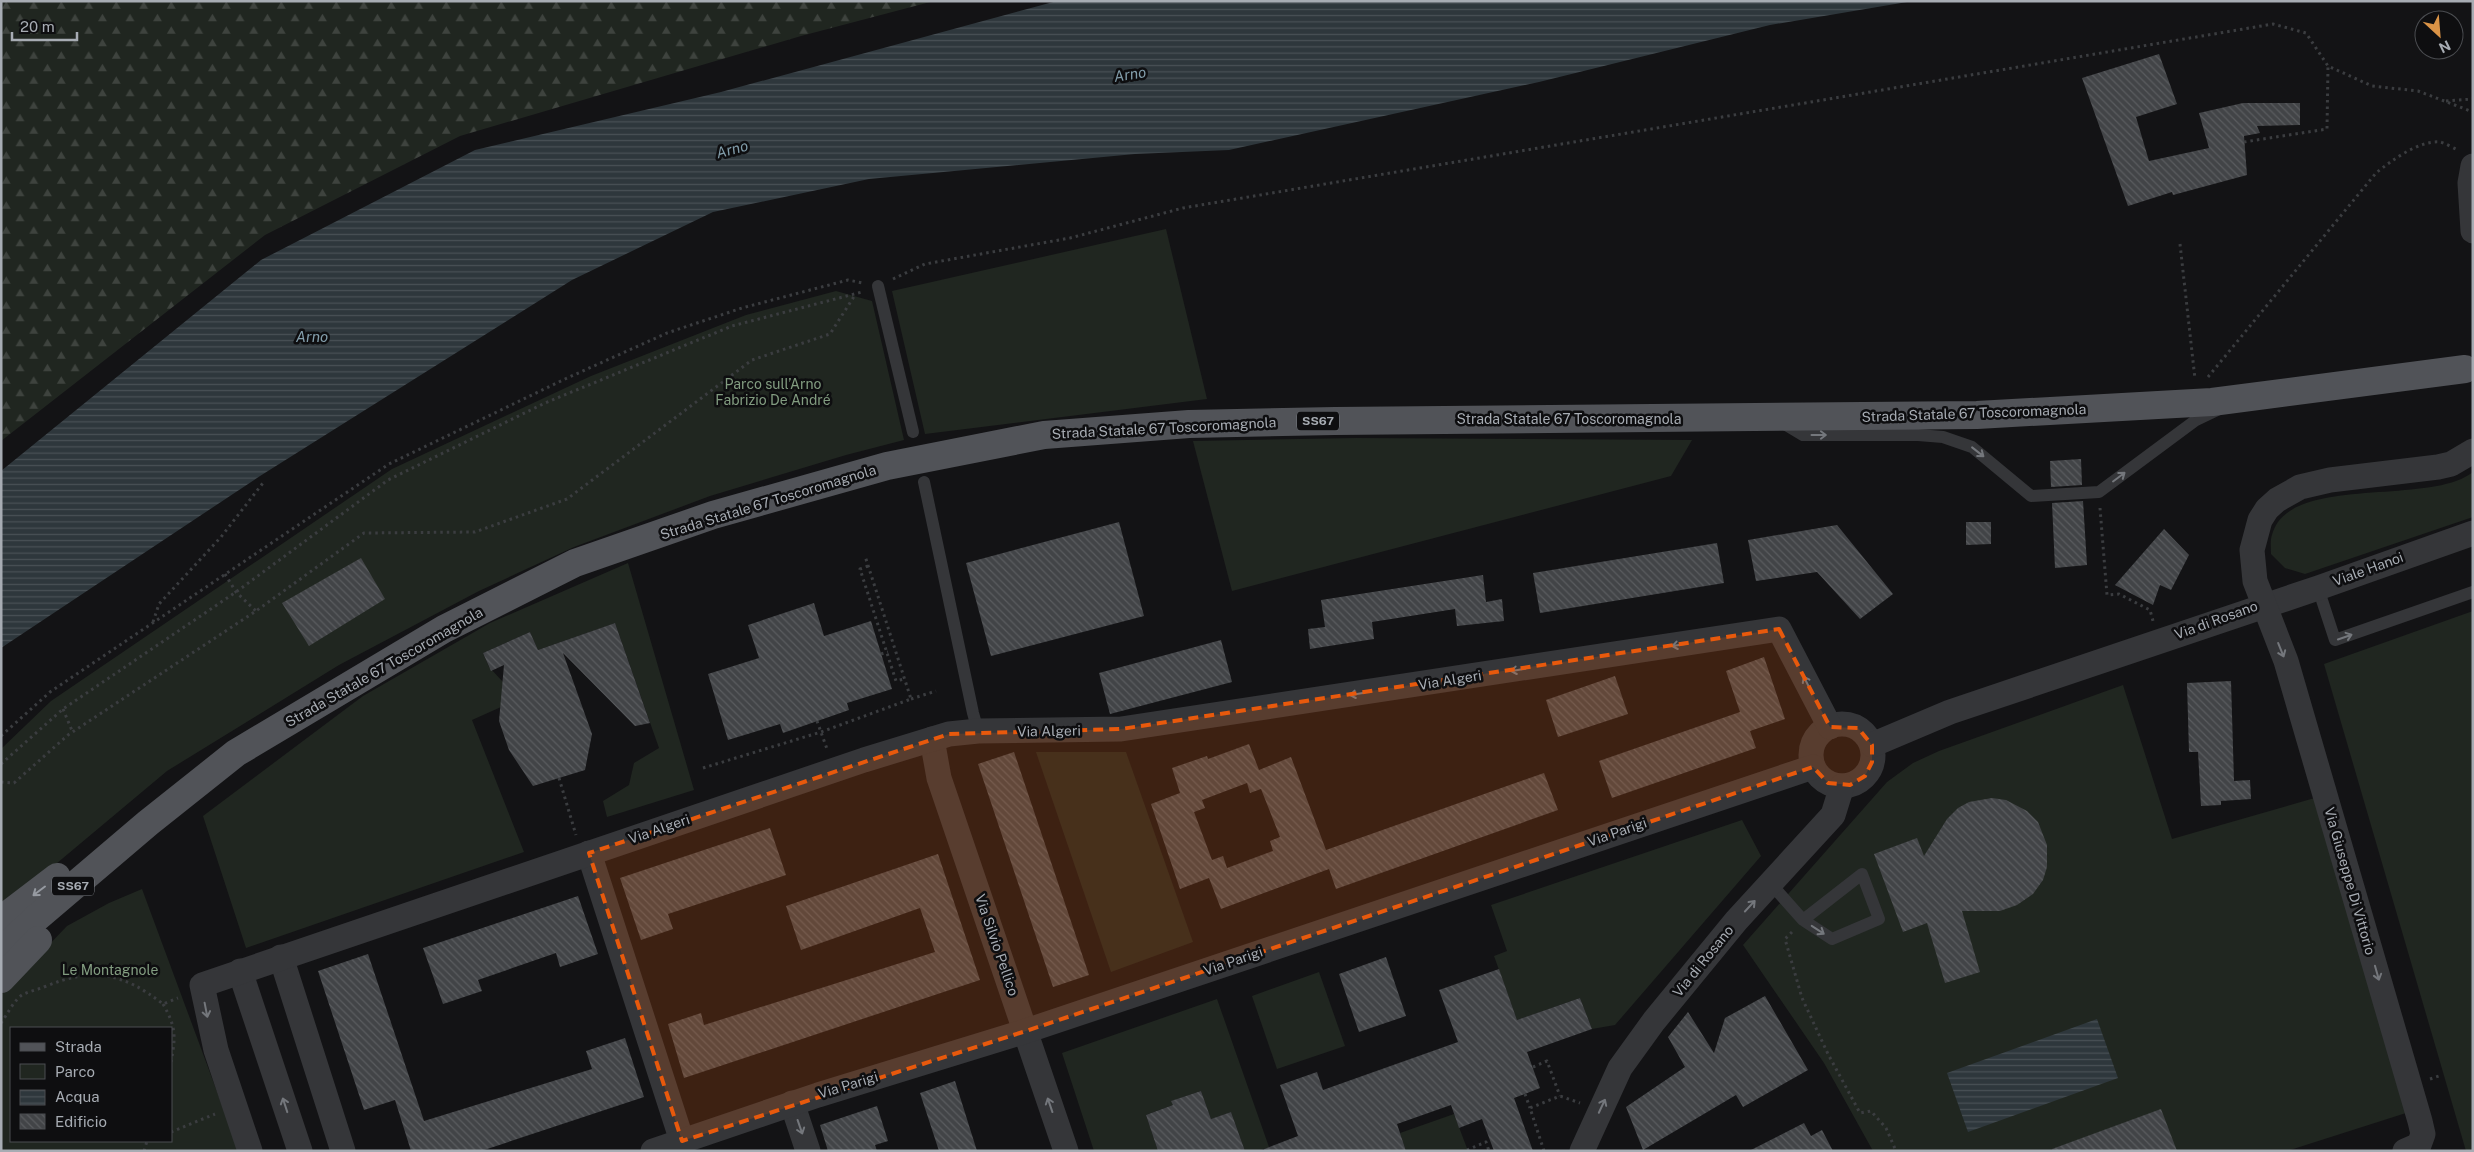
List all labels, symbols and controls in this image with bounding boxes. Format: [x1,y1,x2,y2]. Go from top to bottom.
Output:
scale bar [12,10,78,42]
north arrow [2414,10,2464,60]
text: 20 m [20,18,55,35]
text: N [2436,37,2453,56]
water label: Arno [1113,63,1147,85]
water label: Arno [714,137,750,161]
water label: Arno [296,328,328,345]
park label: Parco sull’Arno Fabrizio De André [715,376,831,408]
street label: Strada Statale 67 Toscoromagnola [1861,401,2087,425]
street label: Strada Statale 67 Toscoromagnola [1457,411,1682,427]
road number: SS67 [1297,412,1339,431]
street label: Strada Statale 67 Toscoromagnola [1051,414,1277,442]
one-way arrow [1810,430,1826,440]
one-way arrow [1971,446,1984,457]
street label: Strada Statale 67 Toscoromagnola [658,461,878,543]
one-way arrow [2112,472,2125,483]
street label: Viale Hanoi [2331,549,2405,589]
street label: Via di Rosano [2172,598,2260,642]
street label: Strada Statale 67 Toscoromagnola [283,604,485,730]
one-way arrow [2337,631,2353,641]
one-way arrow [1671,640,1687,650]
one-way arrow [2277,642,2286,657]
one-way arrow [1510,665,1526,675]
street label: Via Algeri [1417,667,1483,693]
one-way arrow [1802,676,1812,691]
one-way arrow [1350,689,1366,699]
street label: Via Algeri [1017,722,1081,740]
street label: Via Giuseppe Di Vittorio [2321,805,2379,957]
street label: Via Algeri [626,811,692,847]
street label: Via Parigi [1585,814,1649,850]
road number: SS67 [52,876,94,896]
one-way arrow [33,885,46,896]
street label: Via Silvio Pellico [972,892,1022,998]
one-way arrow [1744,900,1756,913]
street label: Via di Rosano [1669,922,1737,1000]
one-way arrow [1811,925,1825,935]
street label: Via Parigi [1201,943,1265,979]
park label: Le Montagnole [62,962,158,978]
one-way arrow [2373,965,2383,981]
one-way arrow [202,1001,211,1017]
legend [10,1027,172,1142]
text: Strada [55,1038,102,1055]
text: Parco [55,1063,95,1080]
street label: Via Parigi [816,1068,880,1102]
text: Acqua [55,1088,100,1105]
one-way arrow [279,1097,289,1113]
one-way arrow [1045,1097,1054,1113]
one-way arrow [1597,1099,1607,1114]
text: Edificio [55,1113,107,1130]
one-way arrow [796,1119,805,1134]

